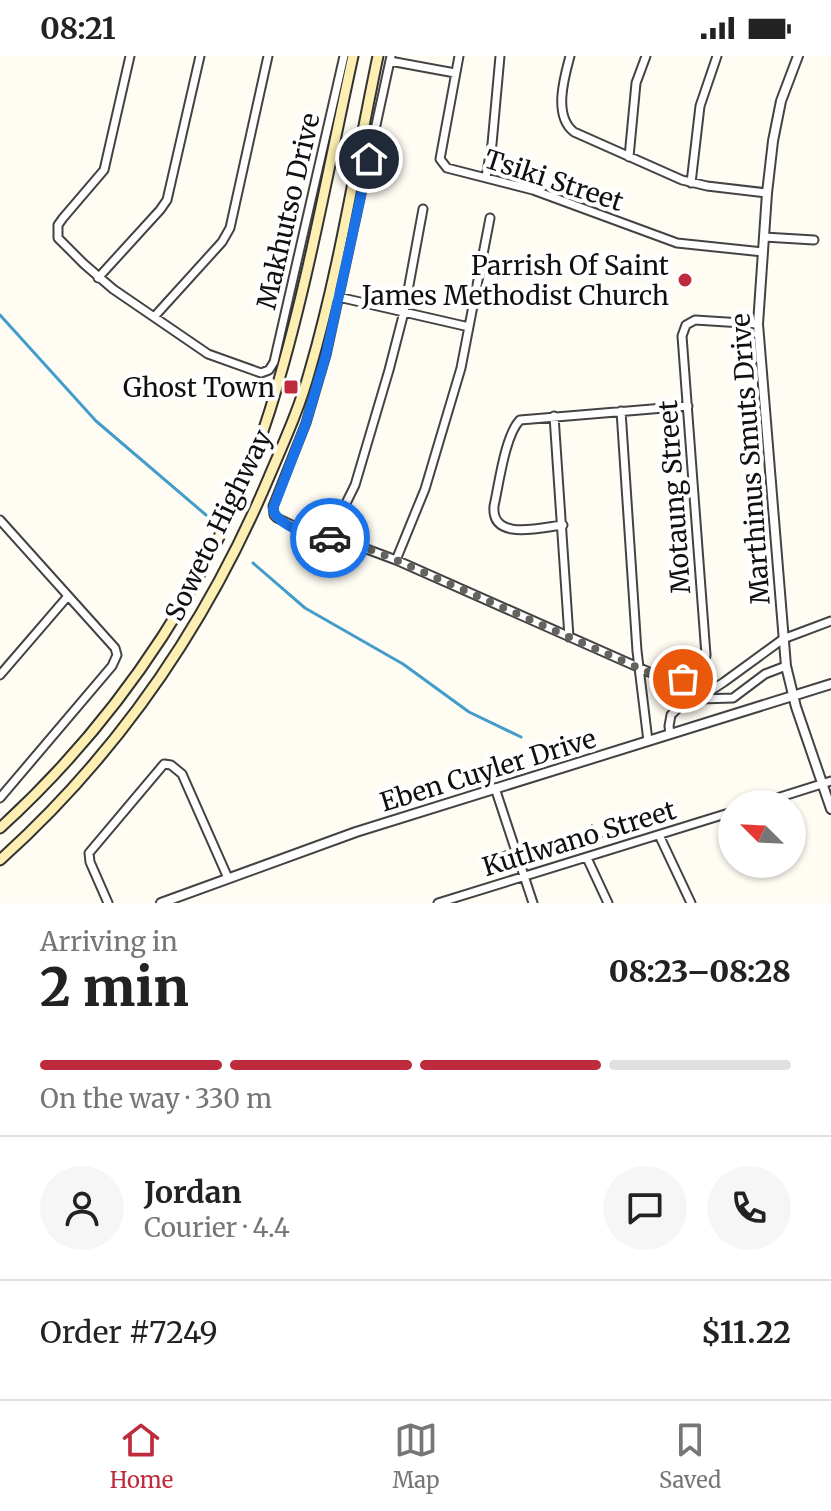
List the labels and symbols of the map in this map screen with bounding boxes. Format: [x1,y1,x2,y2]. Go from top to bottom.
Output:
street label: Makhutso Drive [249,110,327,312]
pin [335,125,403,193]
street label: Tsiki Street [480,142,628,218]
place label: Parrish Of Saint James Methodist Church [361,249,669,312]
marker: Parrish Of Saint James Methodist Church [676,271,694,289]
street label: Marthinus Smuts Drive [723,312,777,606]
place label: Ghost Town [123,371,275,404]
marker: Ghost Town [282,378,300,396]
street label: Motaung Street [651,399,697,595]
street label: Soweto Highway [157,423,279,626]
courier [290,498,370,578]
pin [649,645,717,713]
street label: Eben Cuyler Drive [376,721,600,819]
north arrow [718,790,806,878]
street label: Kutlwano Street [478,793,680,883]

